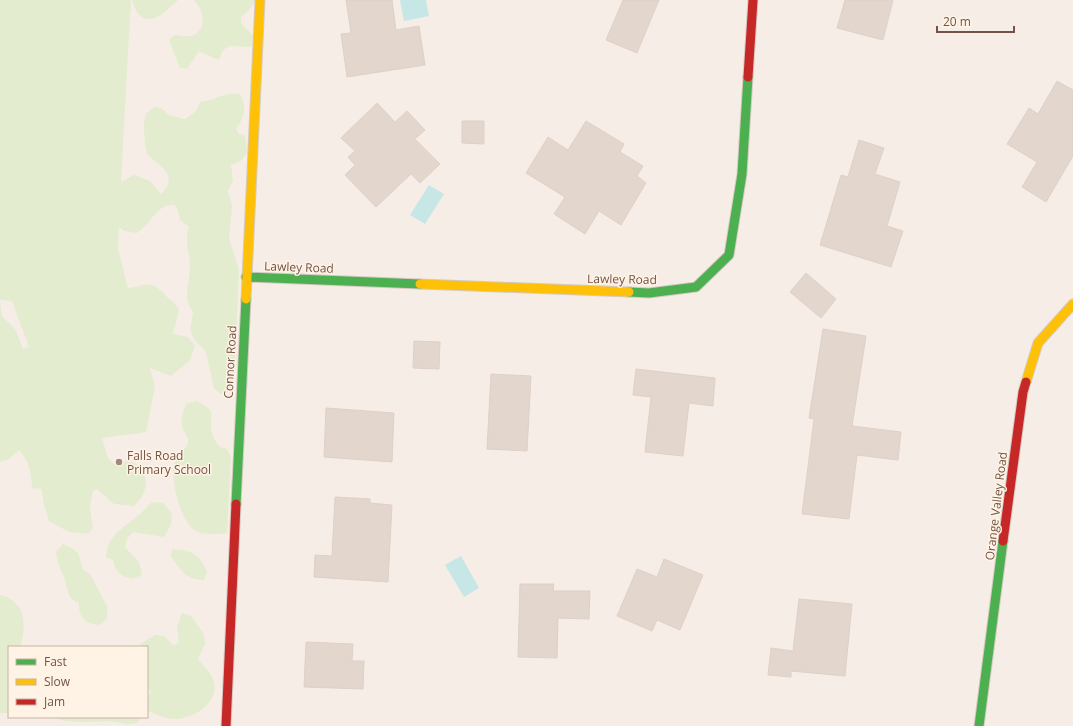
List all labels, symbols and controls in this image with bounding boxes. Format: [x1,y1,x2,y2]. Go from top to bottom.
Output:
scale bar [937,8,1014,34]
text: 20 m [943,13,971,30]
street label: Lawley Road [264,257,334,277]
street label: Lawley Road [587,270,657,288]
street label: Connor Road [220,325,240,399]
place label: Falls Road Primary School [127,447,211,478]
street label: Orange Valley Road [981,451,1011,561]
marker: Falls Road Primary School [114,457,124,467]
legend [8,646,148,718]
text: Fast [44,653,67,670]
text: Slow [44,673,71,690]
text: Jam [43,693,65,710]

